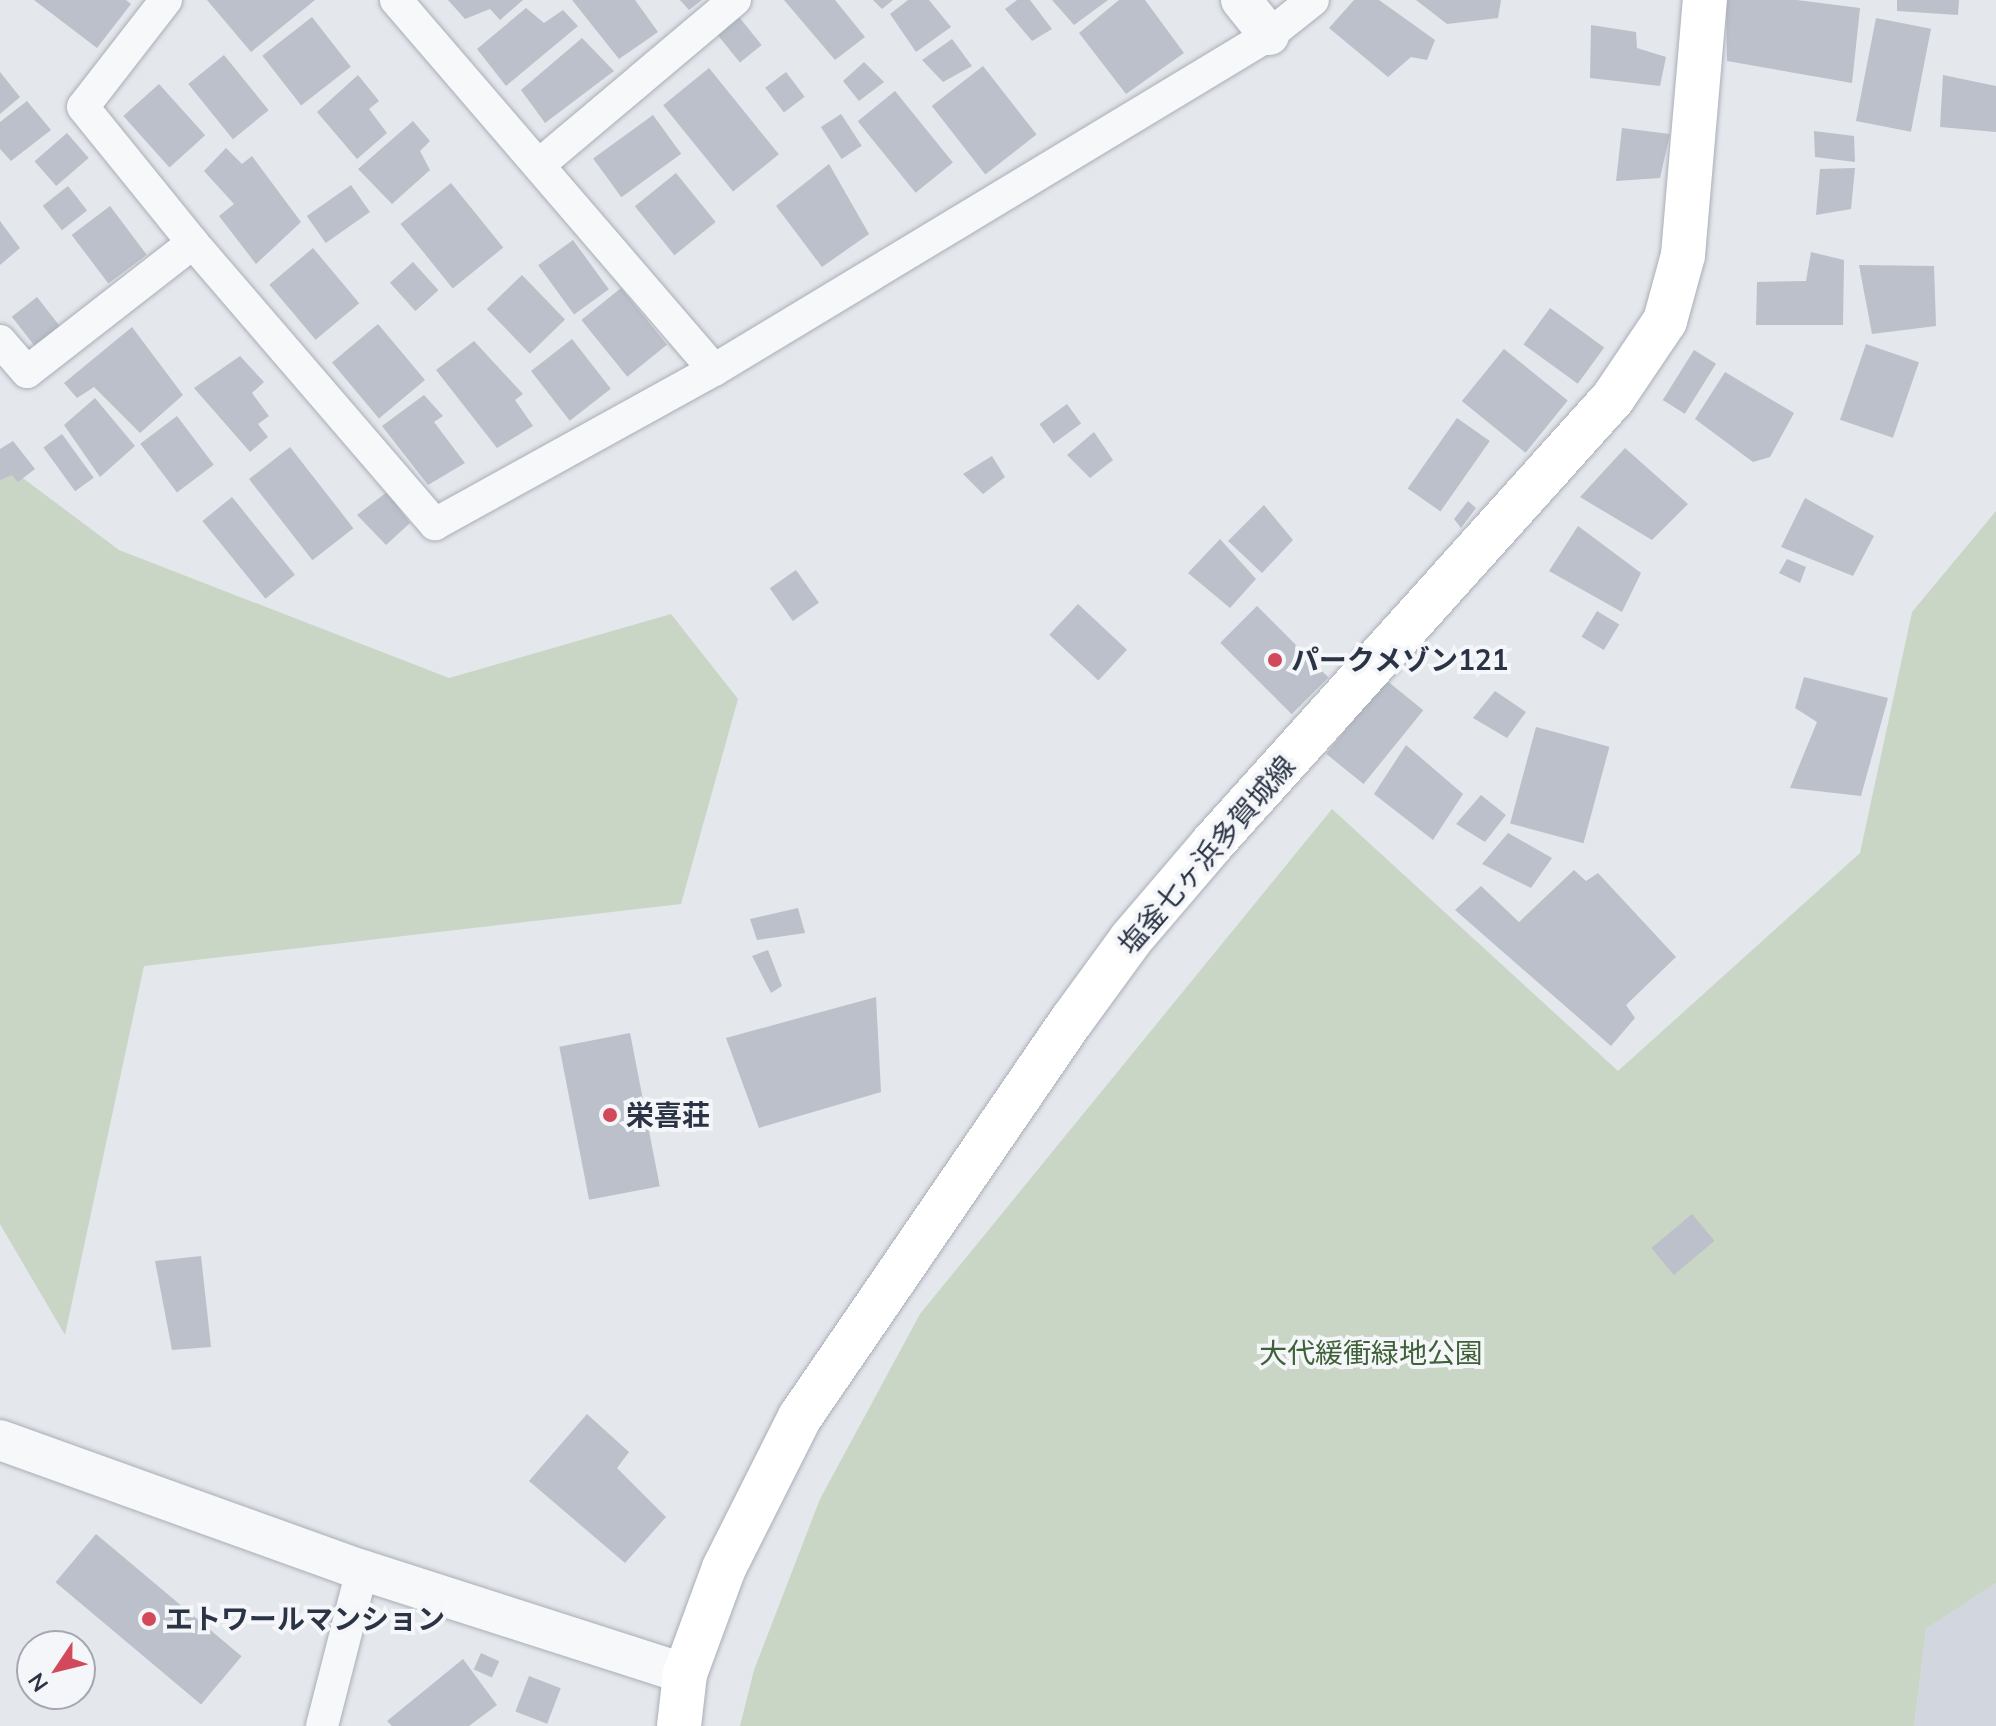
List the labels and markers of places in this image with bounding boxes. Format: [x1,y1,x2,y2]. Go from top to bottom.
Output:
place label: パークメゾン121 [1291,643,1509,677]
marker: パークメゾン121 [1266,651,1284,669]
place label: 栄喜荘 [626,1098,710,1132]
marker: 栄喜荘 [601,1106,619,1124]
place label: エトワールマンション [165,1602,445,1636]
marker: エトワールマンション [140,1610,158,1628]

